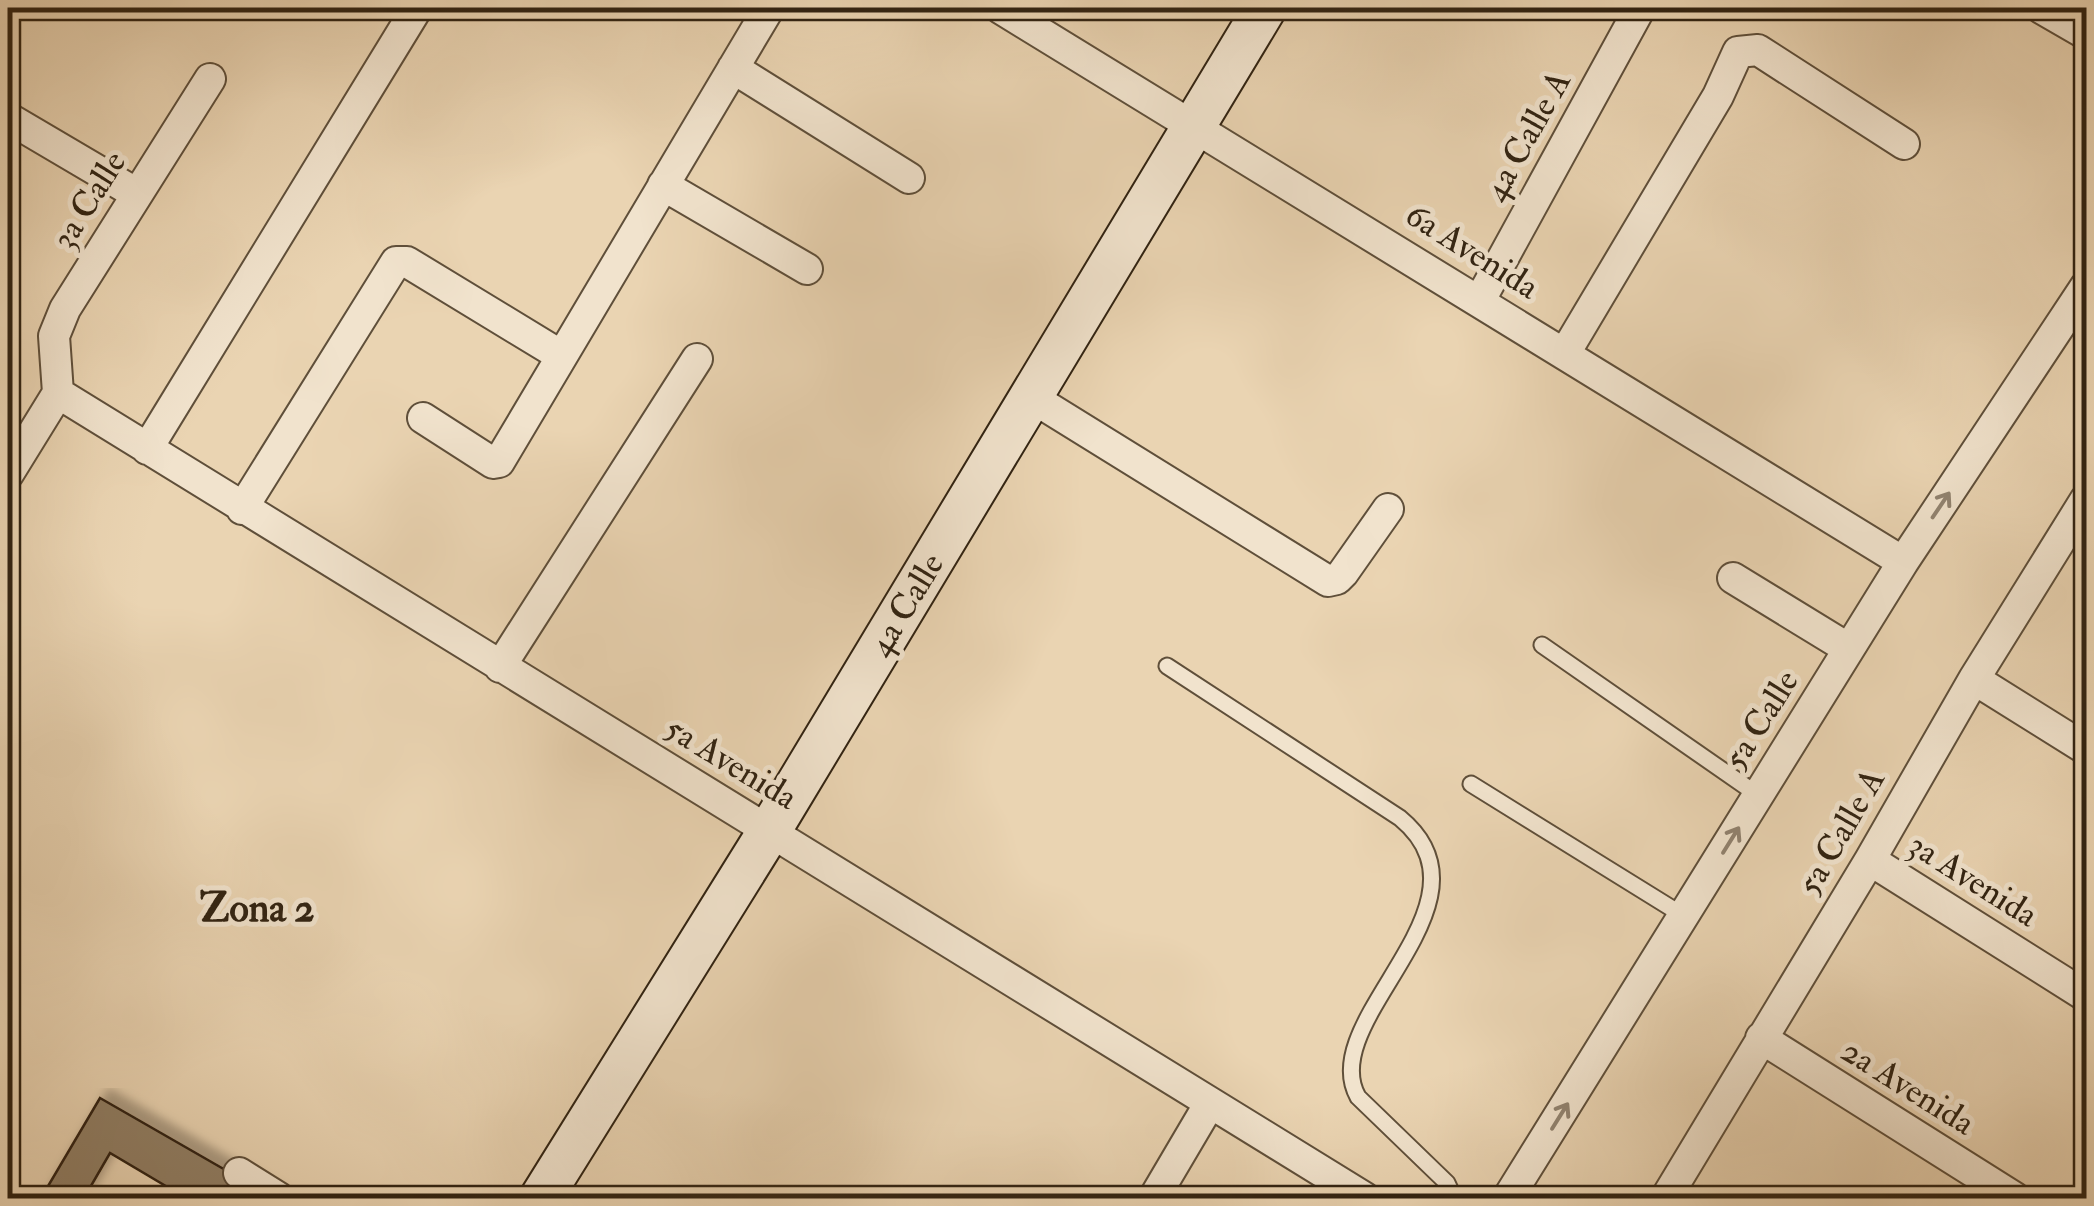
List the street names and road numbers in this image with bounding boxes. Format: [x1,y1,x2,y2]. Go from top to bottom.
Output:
street label: 4a Calle A [1473,63,1581,209]
street label: 3a Calle [42,143,136,257]
street label: 6a Avenida [1397,193,1547,309]
street label: 4a Calle [858,545,954,665]
street label: 5a Calle [1713,662,1809,778]
street label: 5a Avenida [657,706,806,820]
street label: 5a Calle A [1787,761,1895,903]
street label: 3a Avenida [1900,823,2047,937]
street label: 2a Avenida [1833,1029,1983,1145]

